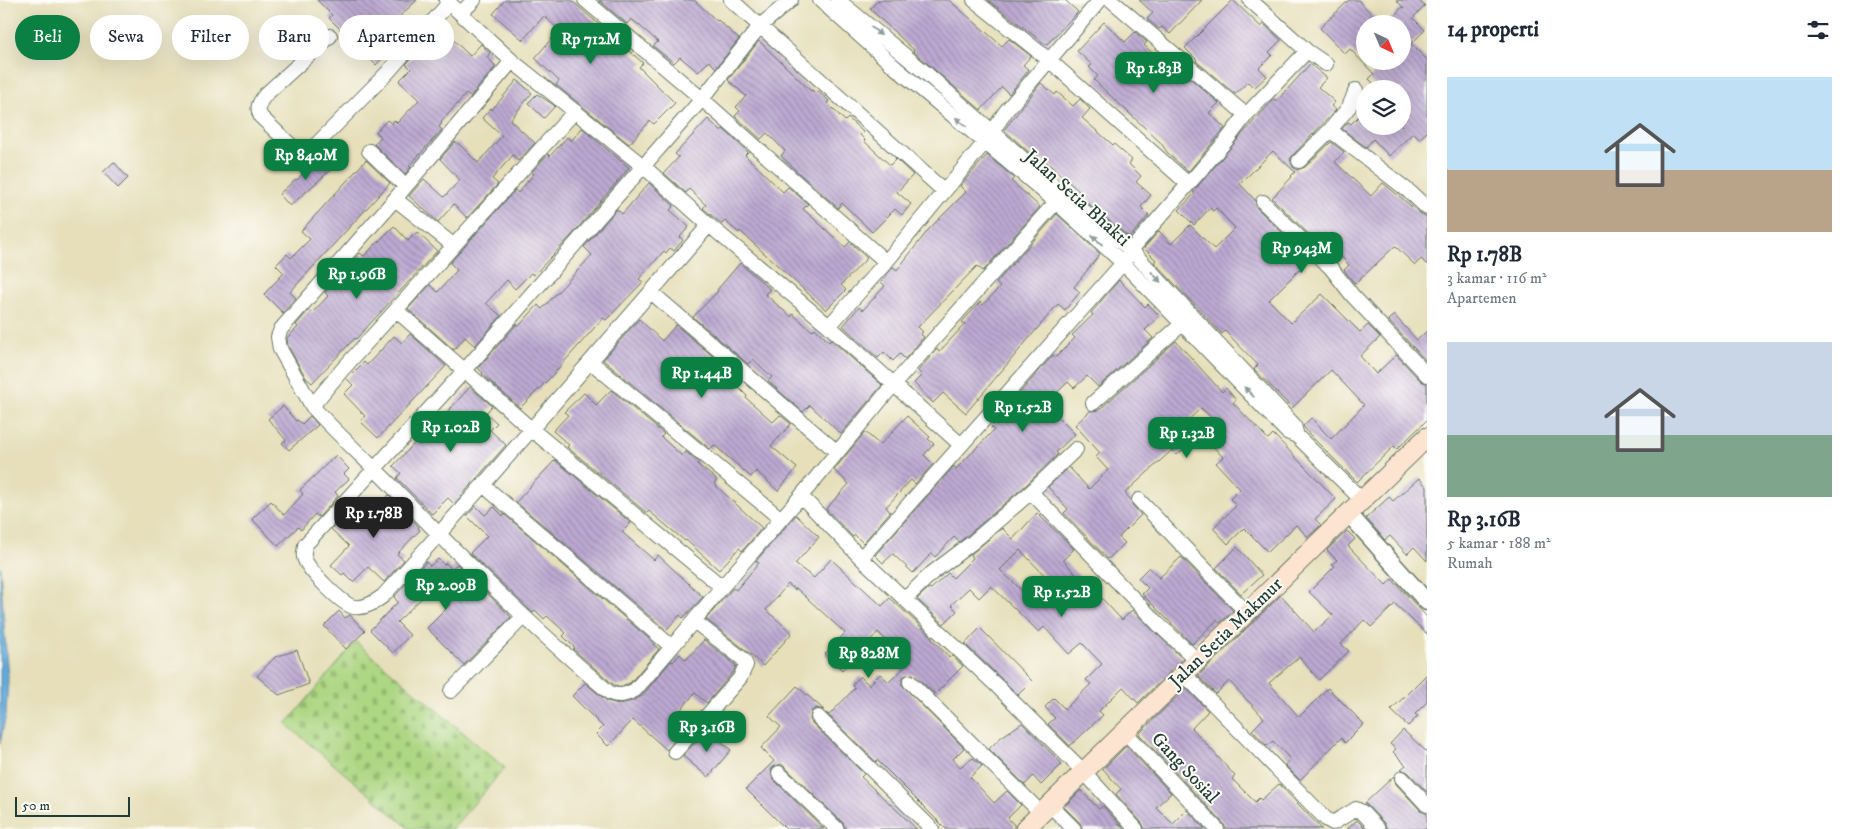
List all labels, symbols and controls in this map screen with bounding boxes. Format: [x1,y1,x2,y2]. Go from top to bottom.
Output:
chip: Beli [15,15,80,60]
chip: Sewa [90,15,162,60]
chip: Filter [172,15,249,60]
chip: Baru [259,15,329,60]
chip: Apartemen [339,15,454,60]
north arrow [1356,15,1411,70]
map controls [1356,15,1411,135]
icon: filters [1804,16,1832,44]
text: 14 properti [1447,17,1539,43]
pin: Rp 712M [545,22,637,65]
one-way arrow [869,26,882,37]
text: Rp 712M [562,29,620,49]
pin: Rp 1.83B [1102,52,1206,94]
text: Rp 1.83B [1126,58,1182,78]
button: layers [1356,80,1411,135]
icon: home [1595,110,1685,200]
one-way arrow [955,116,968,127]
pin: Rp 840M [260,138,352,181]
street label: Jalan Setia Bhakti [1018,143,1135,252]
text: Rp 840M [275,145,337,165]
pin: Rp 943M [1256,232,1348,274]
one-way arrow [1091,234,1103,246]
text: Rp 943M [1272,238,1332,258]
text: Rp 1.78B [1447,242,1522,268]
pin: Rp 1.96B [305,258,409,300]
text: Rp 1.96B [328,264,386,284]
text: 3 kamar · 116 m² [1447,268,1547,288]
one-way arrow [1150,270,1162,282]
text: Apartemen [1447,288,1517,308]
pin: Rp 1.44B [650,356,754,399]
text: Rp 1.44B [672,363,732,383]
icon: home [1595,375,1685,465]
one-way arrow [1243,386,1255,398]
pin: Rp 1.52B [971,390,1075,433]
text: Rp 1.52B [994,397,1052,417]
pin: Rp 1.02B [399,410,503,453]
pin: Rp 1.32B [1135,416,1239,459]
text: Rp 1.02B [422,417,480,437]
text: Rp 1.32B [1159,423,1215,443]
pin: Rp 1.78B [322,496,426,539]
text: Rp 1.78B [345,503,403,523]
text: Rp 3.16B [1447,507,1521,533]
text: 5 kamar · 188 m² [1447,533,1551,553]
text: Rumah [1447,553,1493,573]
pin: Rp 2.09B [394,568,498,611]
street label: Jalan Setia Makmur [1163,573,1288,695]
text: Rp 2.09B [416,575,476,595]
pin: Rp 1.52B [1010,576,1114,618]
text: Rp 1.52B [1033,582,1091,602]
pin: Rp 828M [823,636,915,679]
text: Rp 828M [839,643,899,663]
pin: Rp 3.16B [655,710,759,753]
text: Rp 3.16B [679,717,735,737]
street label: Gang Sosial [1146,728,1224,809]
scale bar [15,794,130,817]
text: 50 m [22,797,50,815]

